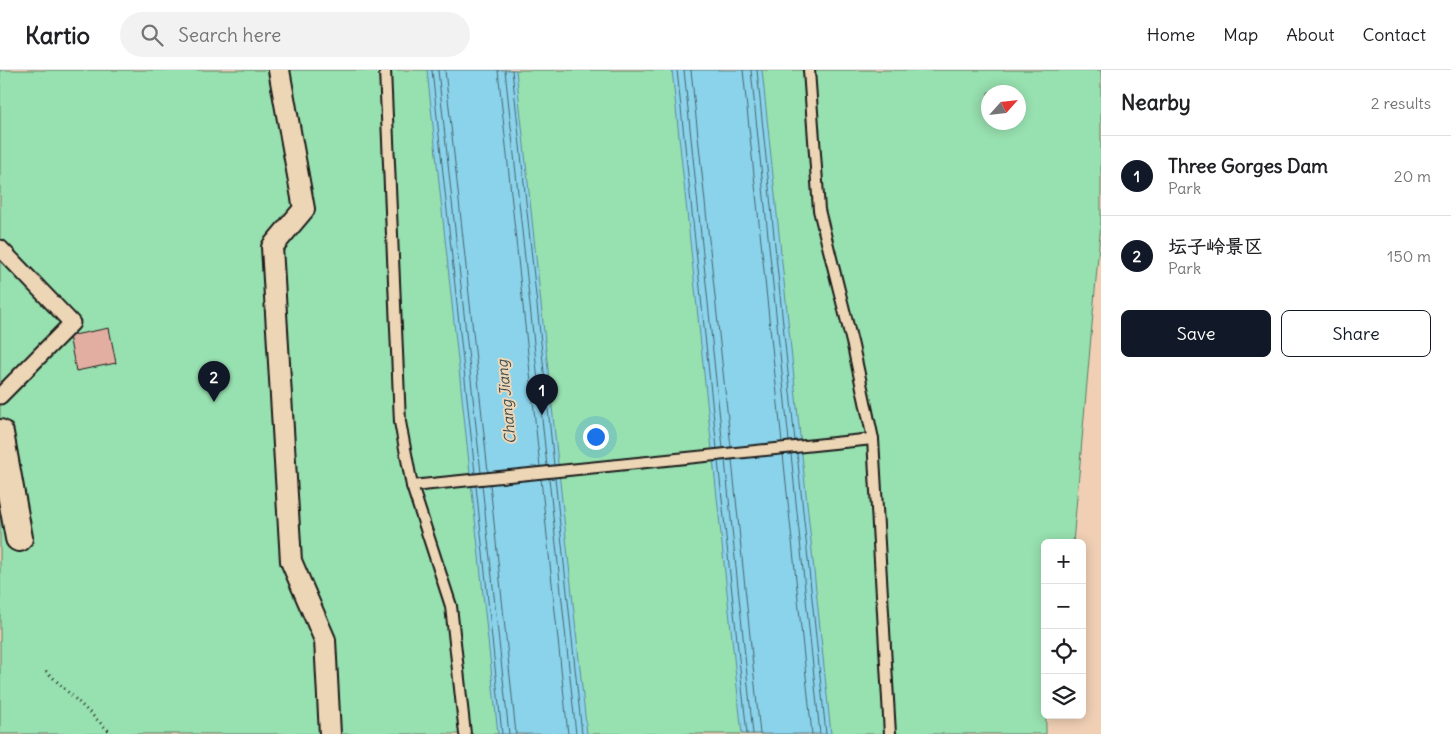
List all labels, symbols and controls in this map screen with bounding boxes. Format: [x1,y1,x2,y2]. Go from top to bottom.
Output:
search box [120,12,470,57]
text: Kartio [25,20,90,50]
icon: search [138,21,166,49]
text: Search here [178,23,281,47]
text: Home [1147,23,1195,46]
text: Map [1223,23,1258,46]
text: About [1286,23,1334,46]
text: Contact [1362,23,1426,46]
north arrow [981,85,1026,130]
text: Nearby [1121,89,1191,116]
text: 2 results [1371,93,1431,113]
text: Three Gorges Dam [1168,154,1328,178]
text: 1 [1134,166,1140,186]
text: 20 m [1394,166,1431,186]
text: Park [1168,178,1201,198]
text: 坛子岭景区 [1168,234,1263,258]
text: 2 [1133,246,1141,266]
text: 150 m [1387,246,1431,266]
text: Park [1168,258,1201,278]
button: Save [1121,310,1271,357]
button: Share [1281,310,1431,357]
water label: Chang Jiang [492,357,520,445]
pin: 2 [198,361,230,402]
pin: 1 [526,374,558,415]
your location [583,424,609,450]
map controls [1041,539,1086,719]
button: + [1041,539,1086,584]
button: − [1041,584,1086,629]
button: locate [1041,629,1086,674]
button: layers [1041,674,1086,719]

